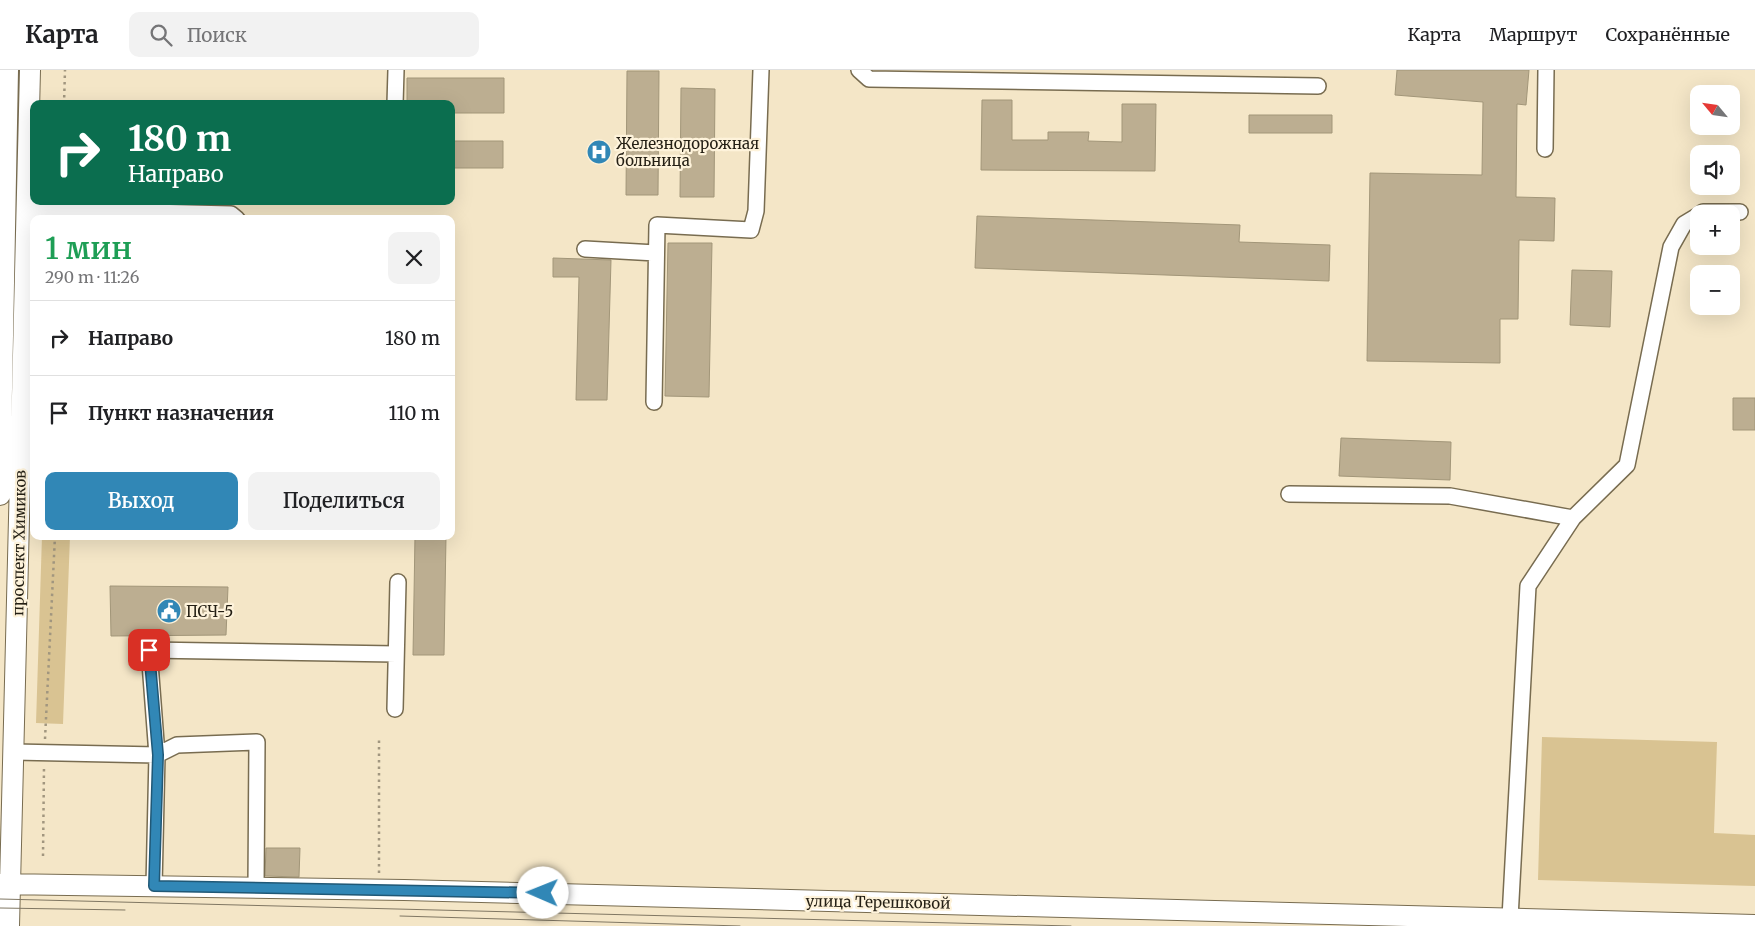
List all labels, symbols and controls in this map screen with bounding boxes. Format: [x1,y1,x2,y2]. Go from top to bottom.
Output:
search box [129,12,479,57]
text: Карта [25,19,99,50]
icon: search [147,21,175,49]
text: Поиск [187,23,247,47]
text: Карта [1408,23,1461,46]
text: Маршрут [1489,23,1577,46]
text: Сохранённые [1605,23,1730,46]
north arrow [1690,85,1740,135]
map controls [1690,85,1740,315]
text: 180 m [128,117,231,161]
icon: right [45,120,110,185]
place label: Железнодорожная больница [616,134,759,170]
hospital icon: Железнодорожная больница [586,139,612,165]
button: sound [1690,145,1740,195]
text: Направо [128,160,224,188]
button: + [1690,205,1740,255]
text: 1 мин [45,229,132,267]
button: close [388,232,440,284]
button: − [1690,265,1740,315]
text: 290 m · 11:26 [45,267,139,287]
icon: right [45,324,73,352]
text: Направо [88,326,173,350]
text: 180 m [385,326,440,350]
icon: arrive [45,399,73,427]
text: Пункт назначения [88,401,274,425]
text: 110 m [389,401,440,425]
street label: проспект Химиков [8,470,30,616]
button: Выход [45,472,238,530]
button: Поделиться [248,472,440,530]
public building icon: ПСЧ-5 [156,598,182,624]
place label: ПСЧ-5 [186,602,233,621]
pin [128,629,170,671]
icon: arrive [135,636,163,664]
position arrow [516,866,568,918]
street label: улица Терешковой [805,891,951,913]

